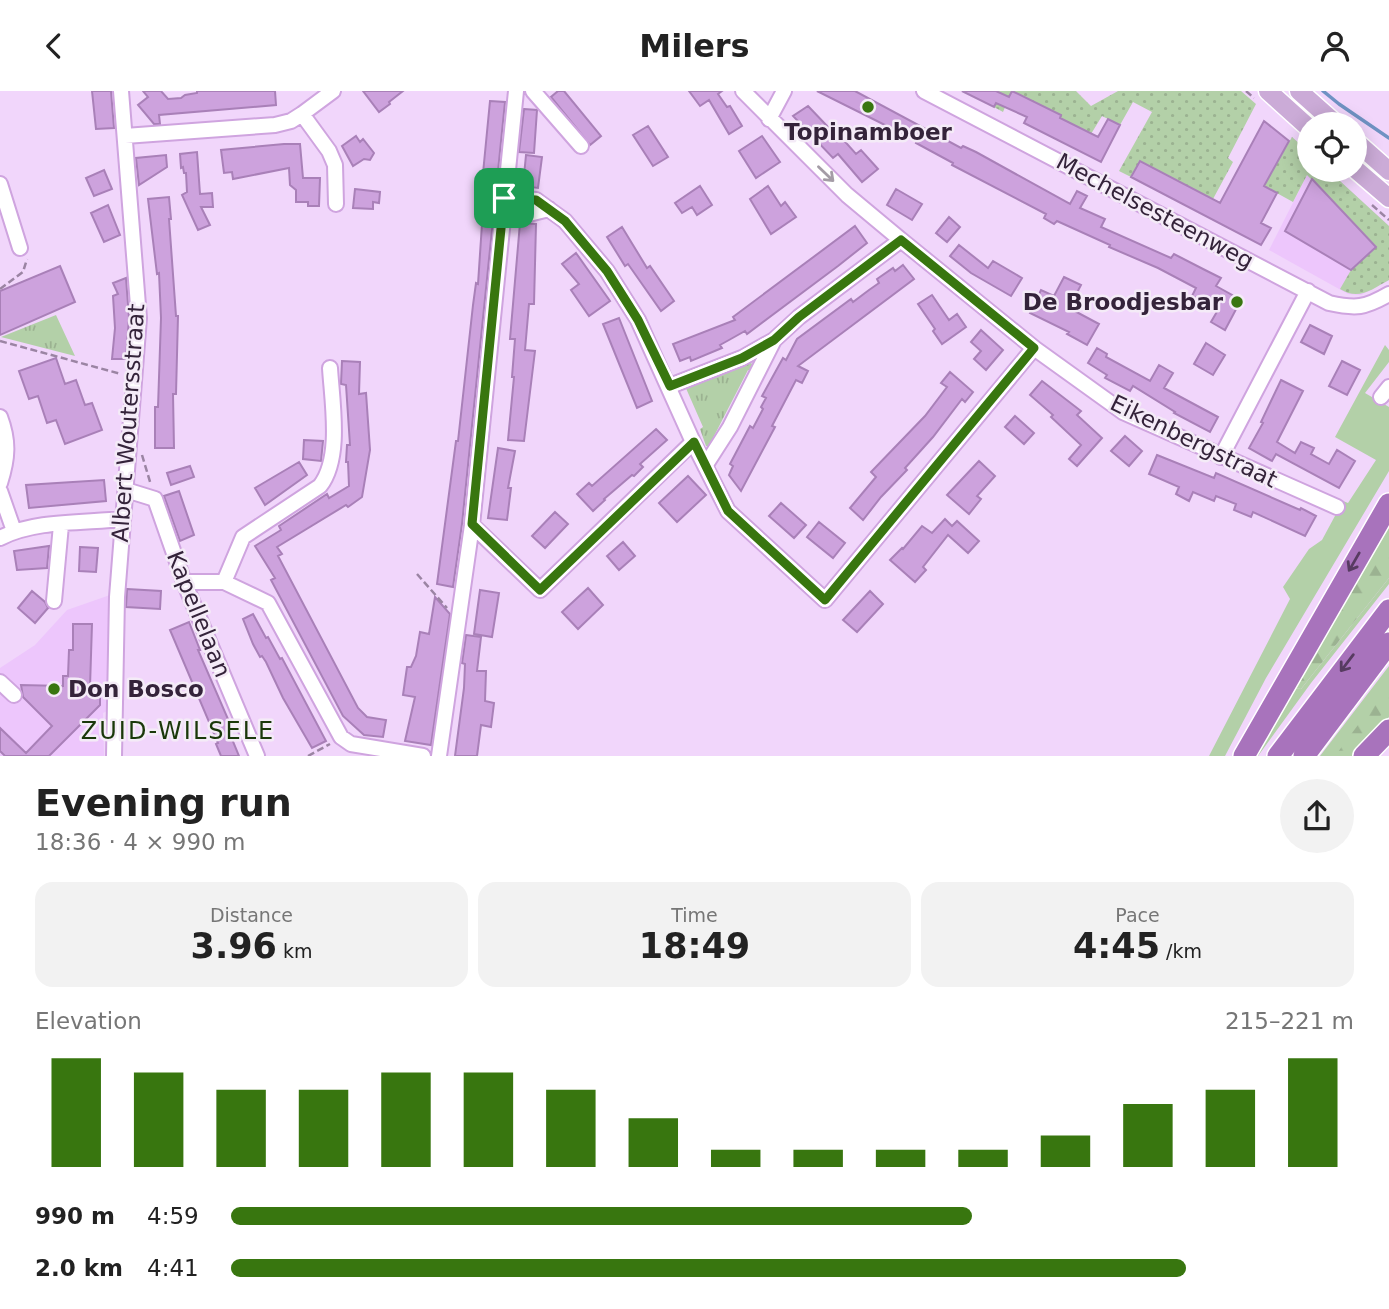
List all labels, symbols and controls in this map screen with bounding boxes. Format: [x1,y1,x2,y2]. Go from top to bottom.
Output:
icon: back [35,27,73,65]
text: Milers [639,27,750,65]
icon: person [1316,27,1354,65]
marker: Topinamboer [860,99,876,115]
map controls [1297,112,1367,182]
button: locate [1297,112,1367,182]
place label: Topinamboer [784,119,953,145]
street label: Mechelsesteenweg [1052,148,1258,274]
one-way arrow [817,165,834,182]
pin [474,168,534,228]
icon: arrive [485,179,523,217]
place label: De Broodjesbar [1023,289,1224,315]
marker: De Broodjesbar [1229,294,1245,310]
street label: Albert Woutersstraat [107,303,149,543]
street label: Eikenbergstraat [1106,389,1282,493]
street label: Kapellelaan [162,547,236,681]
one-way arrow [1347,552,1361,572]
one-way arrow [1339,653,1354,672]
place label: Don Bosco [68,676,204,702]
marker: Don Bosco [46,681,62,697]
district label: ZUID-WILSELE [81,717,275,745]
button: share [1280,779,1354,853]
text: Evening run [35,781,292,825]
text: 18:36 · 4 × 990 m [35,829,245,855]
text: Distance [210,904,293,926]
text: Time [671,904,718,926]
text: Pace [1115,904,1160,926]
text: 3.96 [191,926,277,966]
text: 18:49 [639,926,750,966]
text: 4:45 [1073,926,1160,966]
text: km [277,940,312,962]
text: /km [1160,940,1202,962]
text: Elevation [35,1008,142,1034]
text: 215–221 m [1225,1008,1354,1034]
text: 990 m [35,1203,115,1229]
text: 4:59 [147,1203,199,1229]
text: 2.0 km [35,1255,123,1281]
text: 4:41 [147,1255,199,1281]

